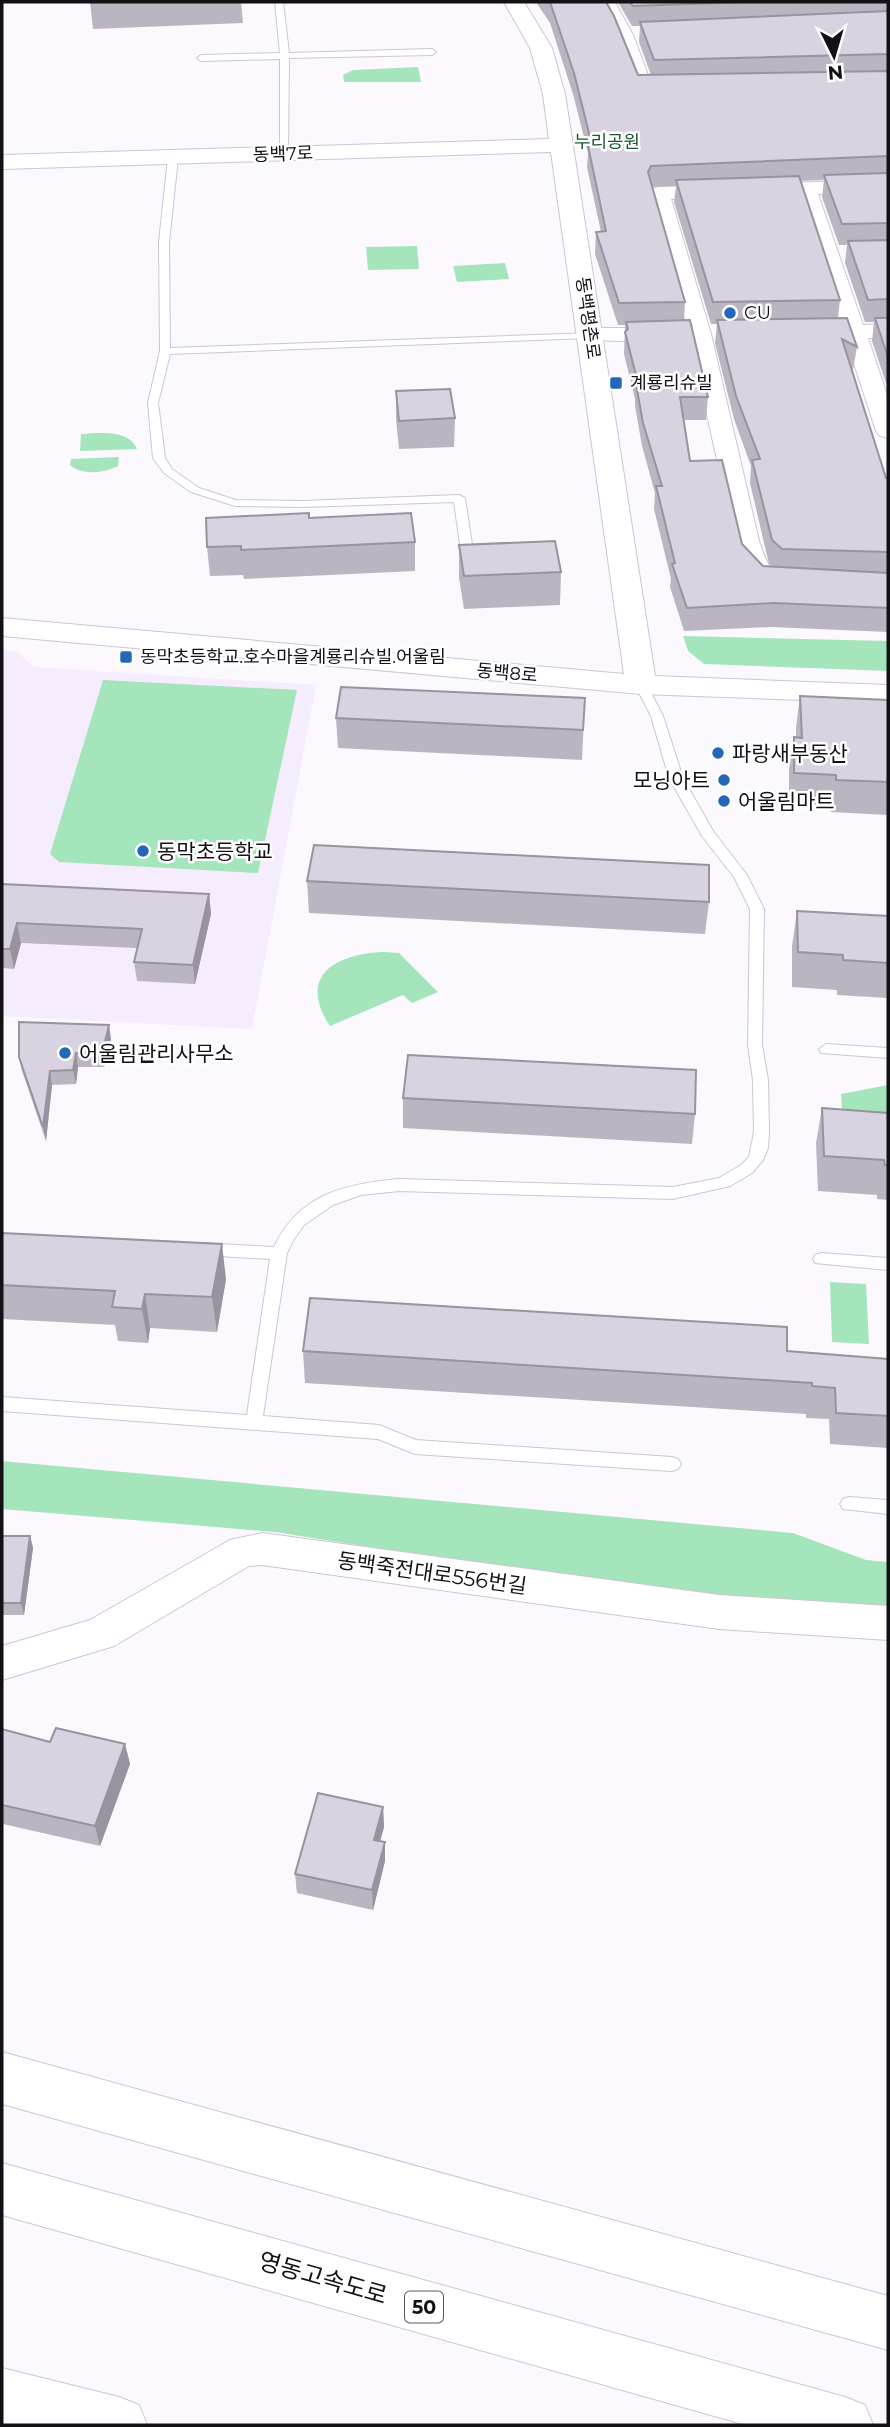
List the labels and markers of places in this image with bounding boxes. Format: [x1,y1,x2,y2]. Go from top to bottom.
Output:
place label: CU [744,302,771,324]
marker: CU [722,305,738,321]
place label: 계룡리슈빌 [630,372,713,394]
marker: 계룡리슈빌 [608,375,624,391]
place label: 동막초등학교.호수마을계룡리슈빌.어울림 [140,646,446,668]
marker: 동막초등학교.호수마을계룡리슈빌.어울림 [118,649,134,665]
place label: 파랑새부동산 [732,741,848,766]
marker: 파랑새부동산 [710,745,726,761]
place label: 모닝아트 [633,768,710,793]
marker: 모닝아트 [716,772,732,788]
place label: 어울림마트 [738,789,835,814]
marker: 어울림마트 [716,793,732,809]
place label: 동막초등학교 [157,839,273,864]
marker: 동막초등학교 [135,843,151,859]
place label: 어울림관리사무소 [79,1041,234,1066]
marker: 어울림관리사무소 [57,1045,73,1061]

